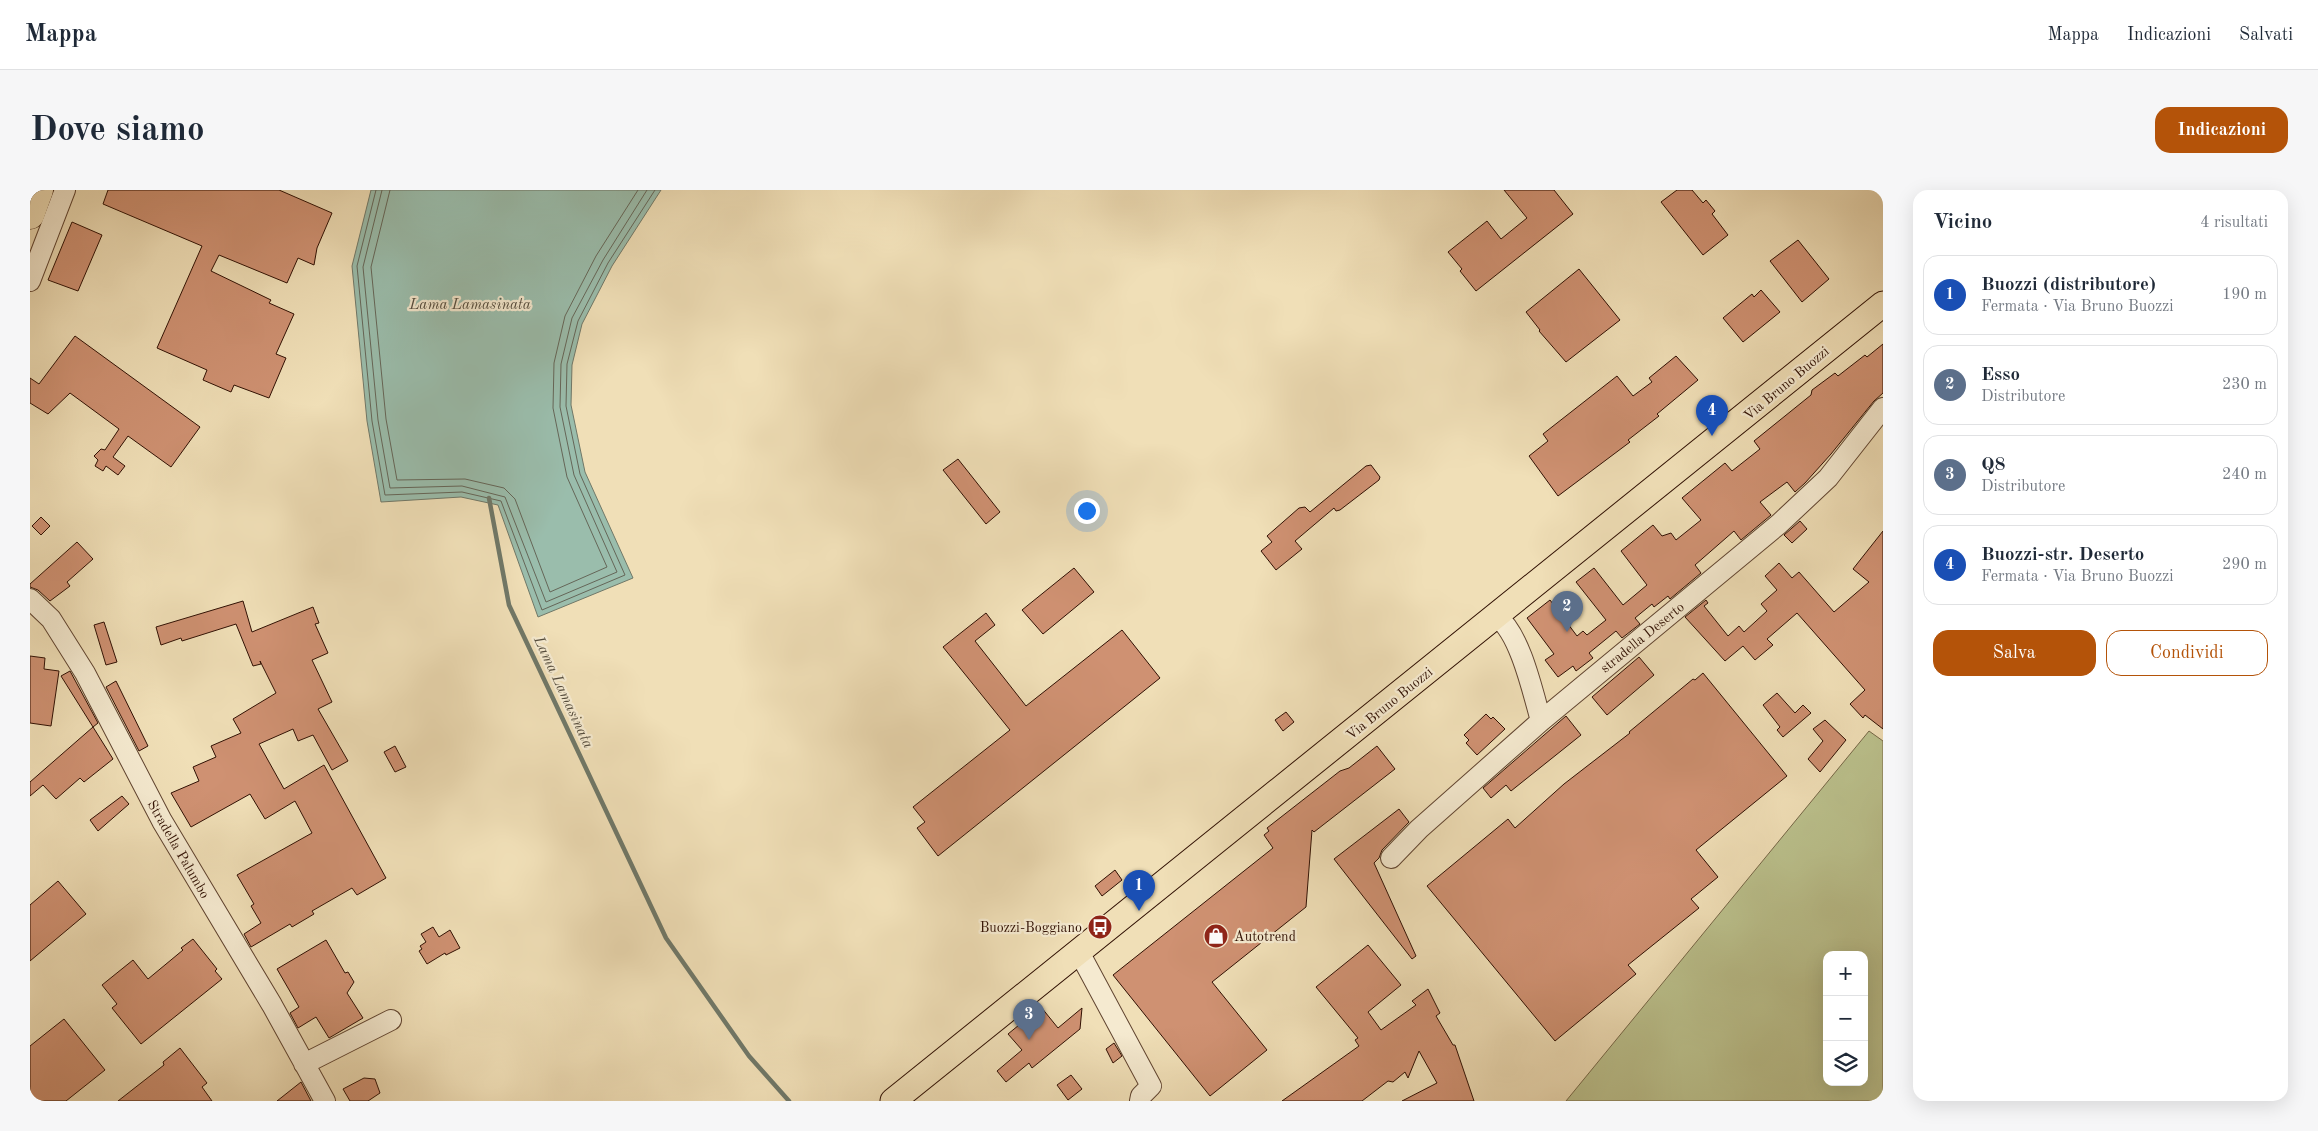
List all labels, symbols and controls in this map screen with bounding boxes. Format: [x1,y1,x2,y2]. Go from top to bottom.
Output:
text: Mappa [25,23,97,47]
text: Mappa [2047,26,2099,44]
text: Indicazioni [2127,26,2211,44]
text: Salvati [2239,26,2293,44]
button: Indicazioni [2155,107,2288,153]
text: Dove siamo [30,113,205,148]
text: Vicino [1933,212,1992,233]
text: 4 risultati [2200,215,2268,231]
text: Buozzi (distributore) [1981,276,2156,295]
text: 1 [1945,287,1955,303]
text: 190 m [2222,287,2267,303]
water label: Lama Lamasinata [408,298,531,313]
text: Fermata · Via Bruno Buozzi [1981,299,2174,315]
street label: Via Bruno Buozzi [1741,344,1832,423]
text: Esso [1981,366,2020,385]
text: 2 [1945,377,1955,393]
text: 230 m [2222,377,2267,393]
text: Distributore [1981,389,2065,405]
pin: 4 [1696,395,1728,436]
text: Q8 [1981,456,2006,475]
text: 3 [1945,467,1955,483]
text: 240 m [2222,467,2267,483]
text: Distributore [1981,479,2065,495]
your location [1074,498,1100,524]
text: Buozzi-str. Deserto [1981,546,2144,565]
text: 4 [1945,557,1955,573]
text: 290 m [2222,557,2267,573]
text: Fermata · Via Bruno Buozzi [1981,569,2174,585]
pin: 2 [1551,591,1583,632]
street label: stradella Deserto [1598,600,1687,676]
button: Salva [1933,630,2096,676]
button: Condividi [2106,630,2268,676]
water label: Lama Lamasinata [530,633,595,751]
street label: Via Bruno Buozzi [1344,665,1436,743]
street label: Stradella Palumbo [144,798,212,901]
pin: 1 [1123,870,1155,911]
bus stop icon: Buozzi-Boggiano [1087,914,1113,940]
place label: Buozzi-Boggiano [980,921,1082,935]
shop icon: Autotrend [1203,923,1229,949]
place label: Autotrend [1234,930,1296,944]
map controls [1823,951,1868,1086]
button: + [1823,951,1868,996]
button: − [1823,996,1868,1041]
pin: 3 [1013,999,1045,1040]
button: layers [1823,1041,1868,1086]

